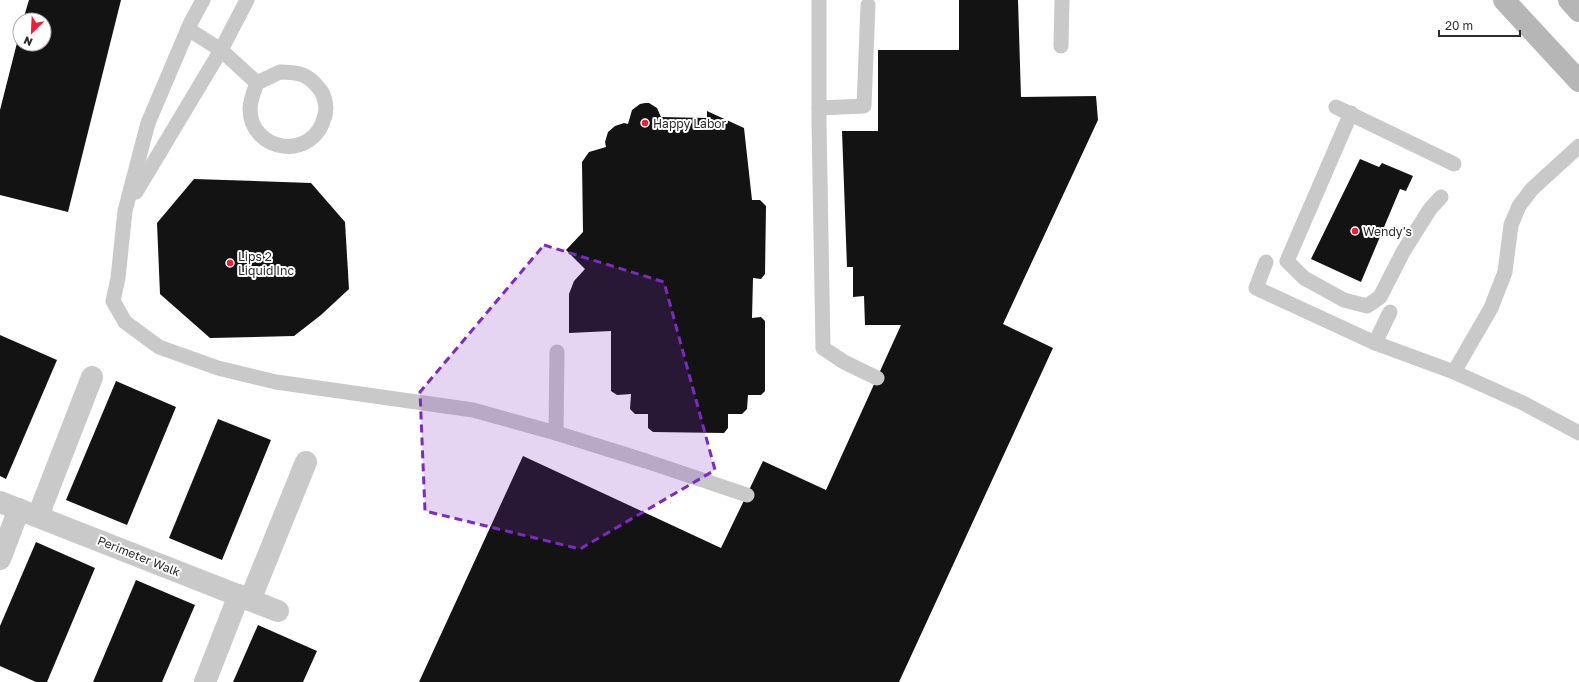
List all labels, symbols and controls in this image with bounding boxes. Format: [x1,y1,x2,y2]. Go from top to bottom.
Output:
north arrow [12,12,52,52]
scale bar [1439,12,1520,38]
text: 20 m [1445,18,1473,33]
text: N [21,34,34,49]
place label: Happy Labor [653,116,726,131]
marker: Happy Labor [640,118,650,128]
place label: Wendy's [1363,224,1412,239]
marker: Wendy's [1350,226,1360,236]
place label: Lips 2 Liquid Inc [238,249,294,278]
marker: Lips 2 Liquid Inc [225,258,235,268]
street label: Perimeter Walk [95,533,183,580]

